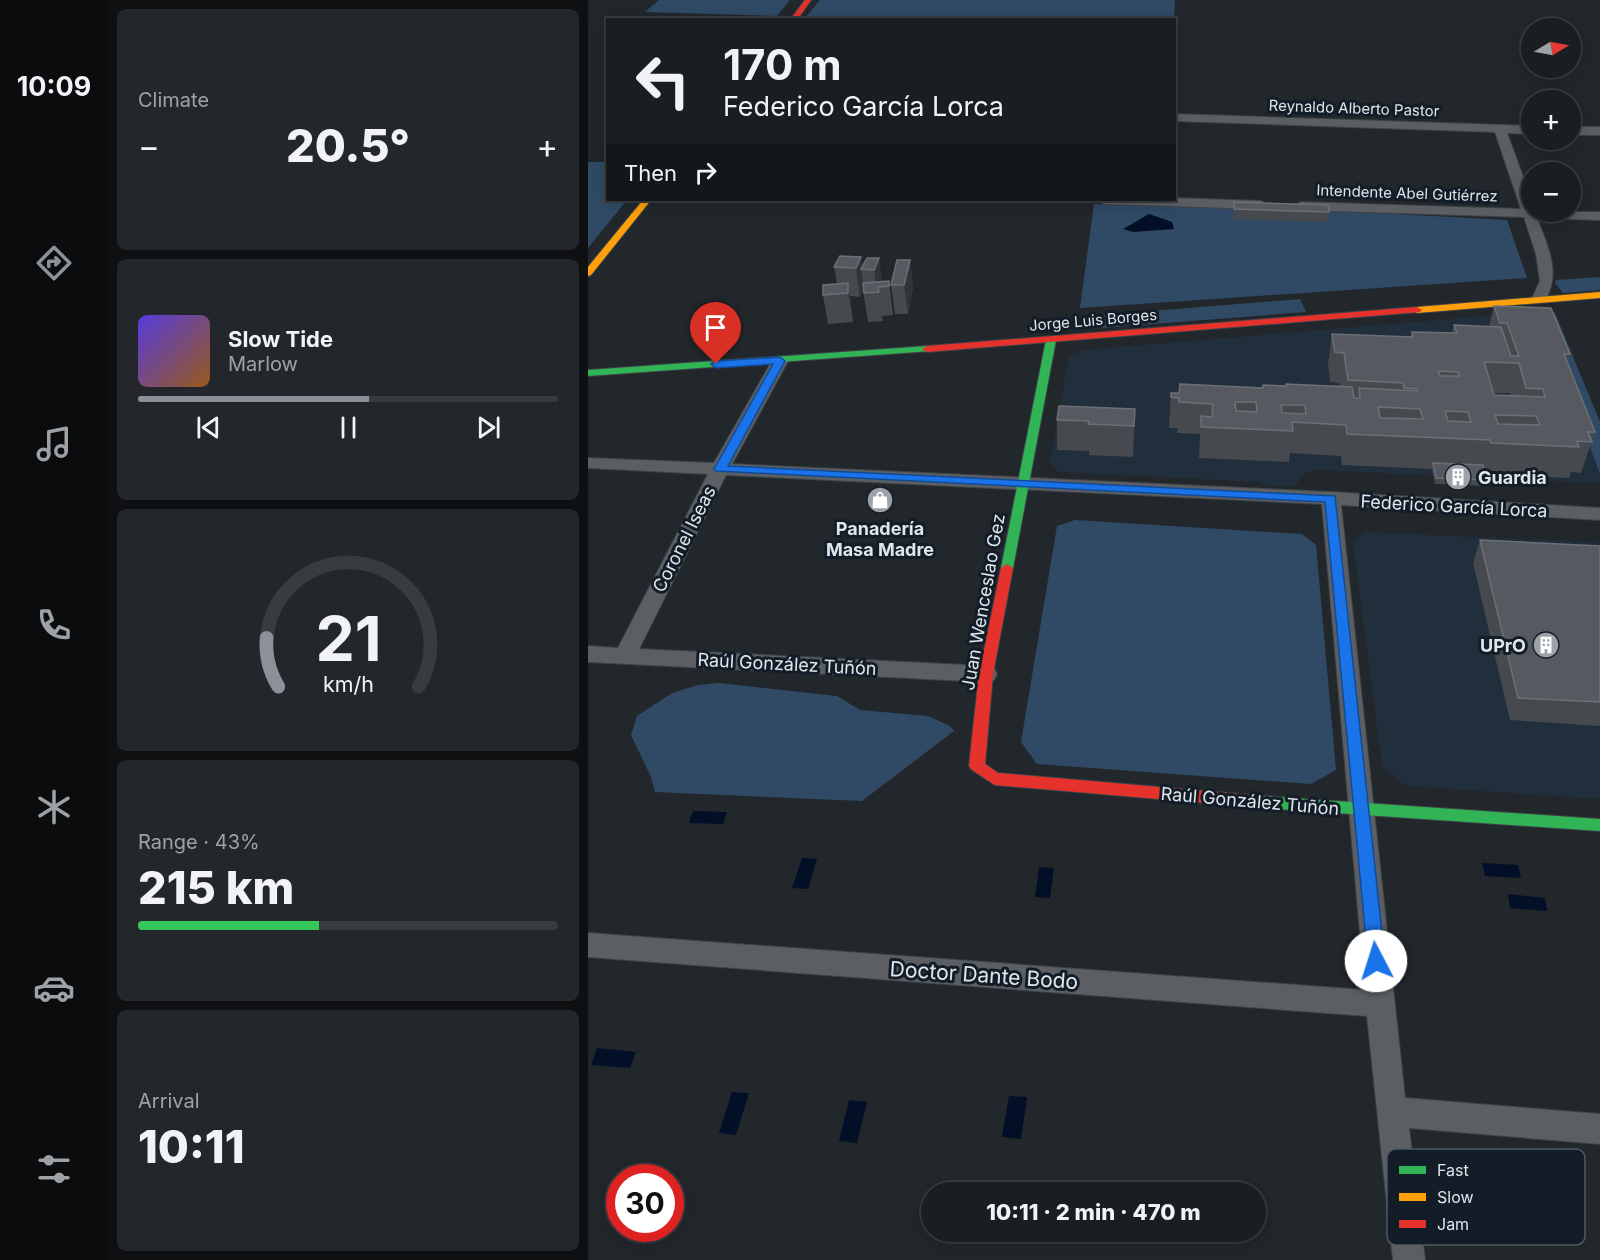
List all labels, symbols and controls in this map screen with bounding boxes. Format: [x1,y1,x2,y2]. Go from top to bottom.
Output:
north arrow [1521,18,1581,78]
map controls [1521,18,1581,222]
text: 170 m [723,39,841,90]
icon: left [624,42,702,120]
text: 10:09 [17,70,91,103]
text: Climate [138,88,209,112]
text: Federico García Lorca [723,90,1004,123]
button: + [1521,90,1581,150]
street label: Reynaldo Alberto Pastor [1268,96,1440,120]
text: 20.5° [286,118,410,173]
text: − [138,126,160,166]
text: + [536,126,558,166]
icon: right [689,156,722,189]
text: Then [624,160,677,186]
button: − [1521,162,1581,222]
street label: Intendente Abel Gutiérrez [1316,180,1498,206]
icon: directions [33,242,75,284]
pin [690,302,741,364]
street label: Jorge Luis Borges [1028,305,1158,335]
icon: arrive [699,311,732,344]
text: Slow Tide [228,326,333,352]
text: Marlow [228,352,298,376]
icon: previous [192,411,225,444]
icon: pause [332,411,365,444]
icon: next [472,411,505,444]
icon: music [33,423,75,465]
building icon: Guardia [1443,462,1473,492]
place label: Guardia [1478,467,1547,488]
street label: Coronel Iseas [648,482,720,596]
shop icon: Panadería Masa Madre [865,485,895,515]
street label: Federico García Lorca [1360,491,1548,521]
street label: Juan Wenceslao Gez [957,512,1009,692]
place label: Panadería Masa Madre [826,518,934,560]
text: 21 [315,601,381,676]
icon: phone [33,604,75,646]
building icon: UPrO [1531,630,1561,660]
place label: UPrO [1480,635,1526,656]
street label: Raúl González Tuñón [697,649,877,679]
text: km/h [323,671,373,697]
street label: Raúl González Tuñón [1160,783,1340,819]
icon: climate [33,786,75,828]
text: Range · 43% [138,830,260,854]
text: 215 km [138,860,294,915]
position arrow [1344,929,1408,993]
street label: Doctor Dante Bodo [889,956,1079,994]
icon: car [33,967,75,1009]
text: Arrival [138,1089,200,1113]
text: 10:11 [138,1119,245,1174]
icon: filters [33,1148,75,1190]
legend [1387,1149,1585,1245]
text: Fast [1437,1160,1469,1180]
speed limit sign: 30 [606,1164,684,1242]
text: Slow [1437,1187,1474,1207]
text: 10:11 · 2 min · 470 m [986,1199,1201,1225]
text: Jam [1437,1214,1469,1234]

